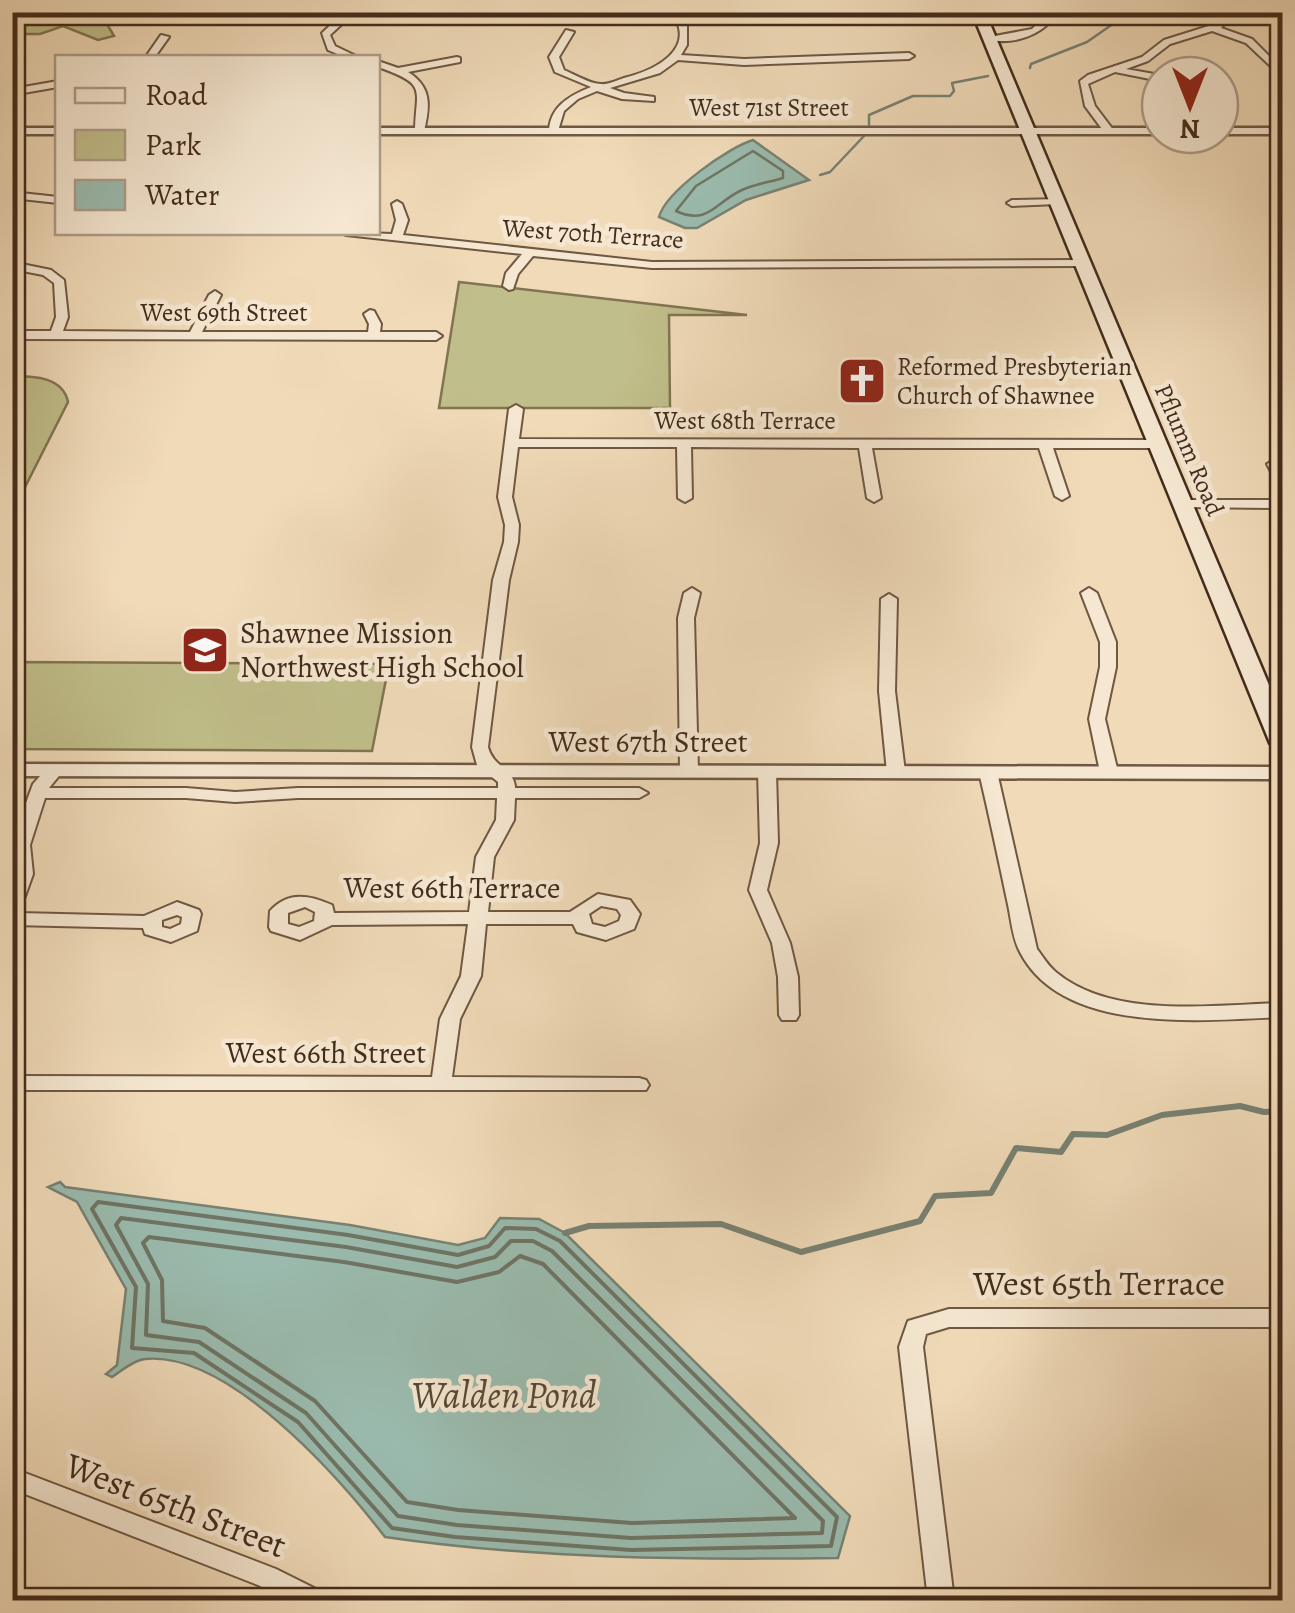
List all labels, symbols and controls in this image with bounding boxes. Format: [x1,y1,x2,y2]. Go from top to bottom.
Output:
legend [55,55,380,235]
north arrow [1140,55,1240,155]
text: Road [145,75,208,115]
street label: West 71st Street [688,91,849,125]
text: N [1180,110,1200,148]
text: Park [145,125,201,165]
text: Water [144,175,219,215]
street label: West 70th Terrace [500,211,685,257]
street label: West 69th Street [140,296,307,330]
place label: Reformed Presbyterian Church of Shawnee [897,350,1132,413]
church icon: Reformed Presbyterian Church of Shawnee [836,355,888,407]
street label: Pflumm Road [1146,379,1232,522]
street label: West 68th Terrace [653,404,836,438]
place label: Shawnee Mission Northwest High School [240,613,524,687]
school or university icon: Shawnee Mission Northwest High School [179,624,231,676]
street label: West 67th Street [547,722,748,762]
street label: West 66th Terrace [342,868,561,908]
street label: West 66th Street [225,1033,426,1073]
street label: West 65th Terrace [972,1259,1225,1307]
water label: Walden Pond [412,1369,597,1421]
street label: West 65th Street [58,1441,293,1569]

